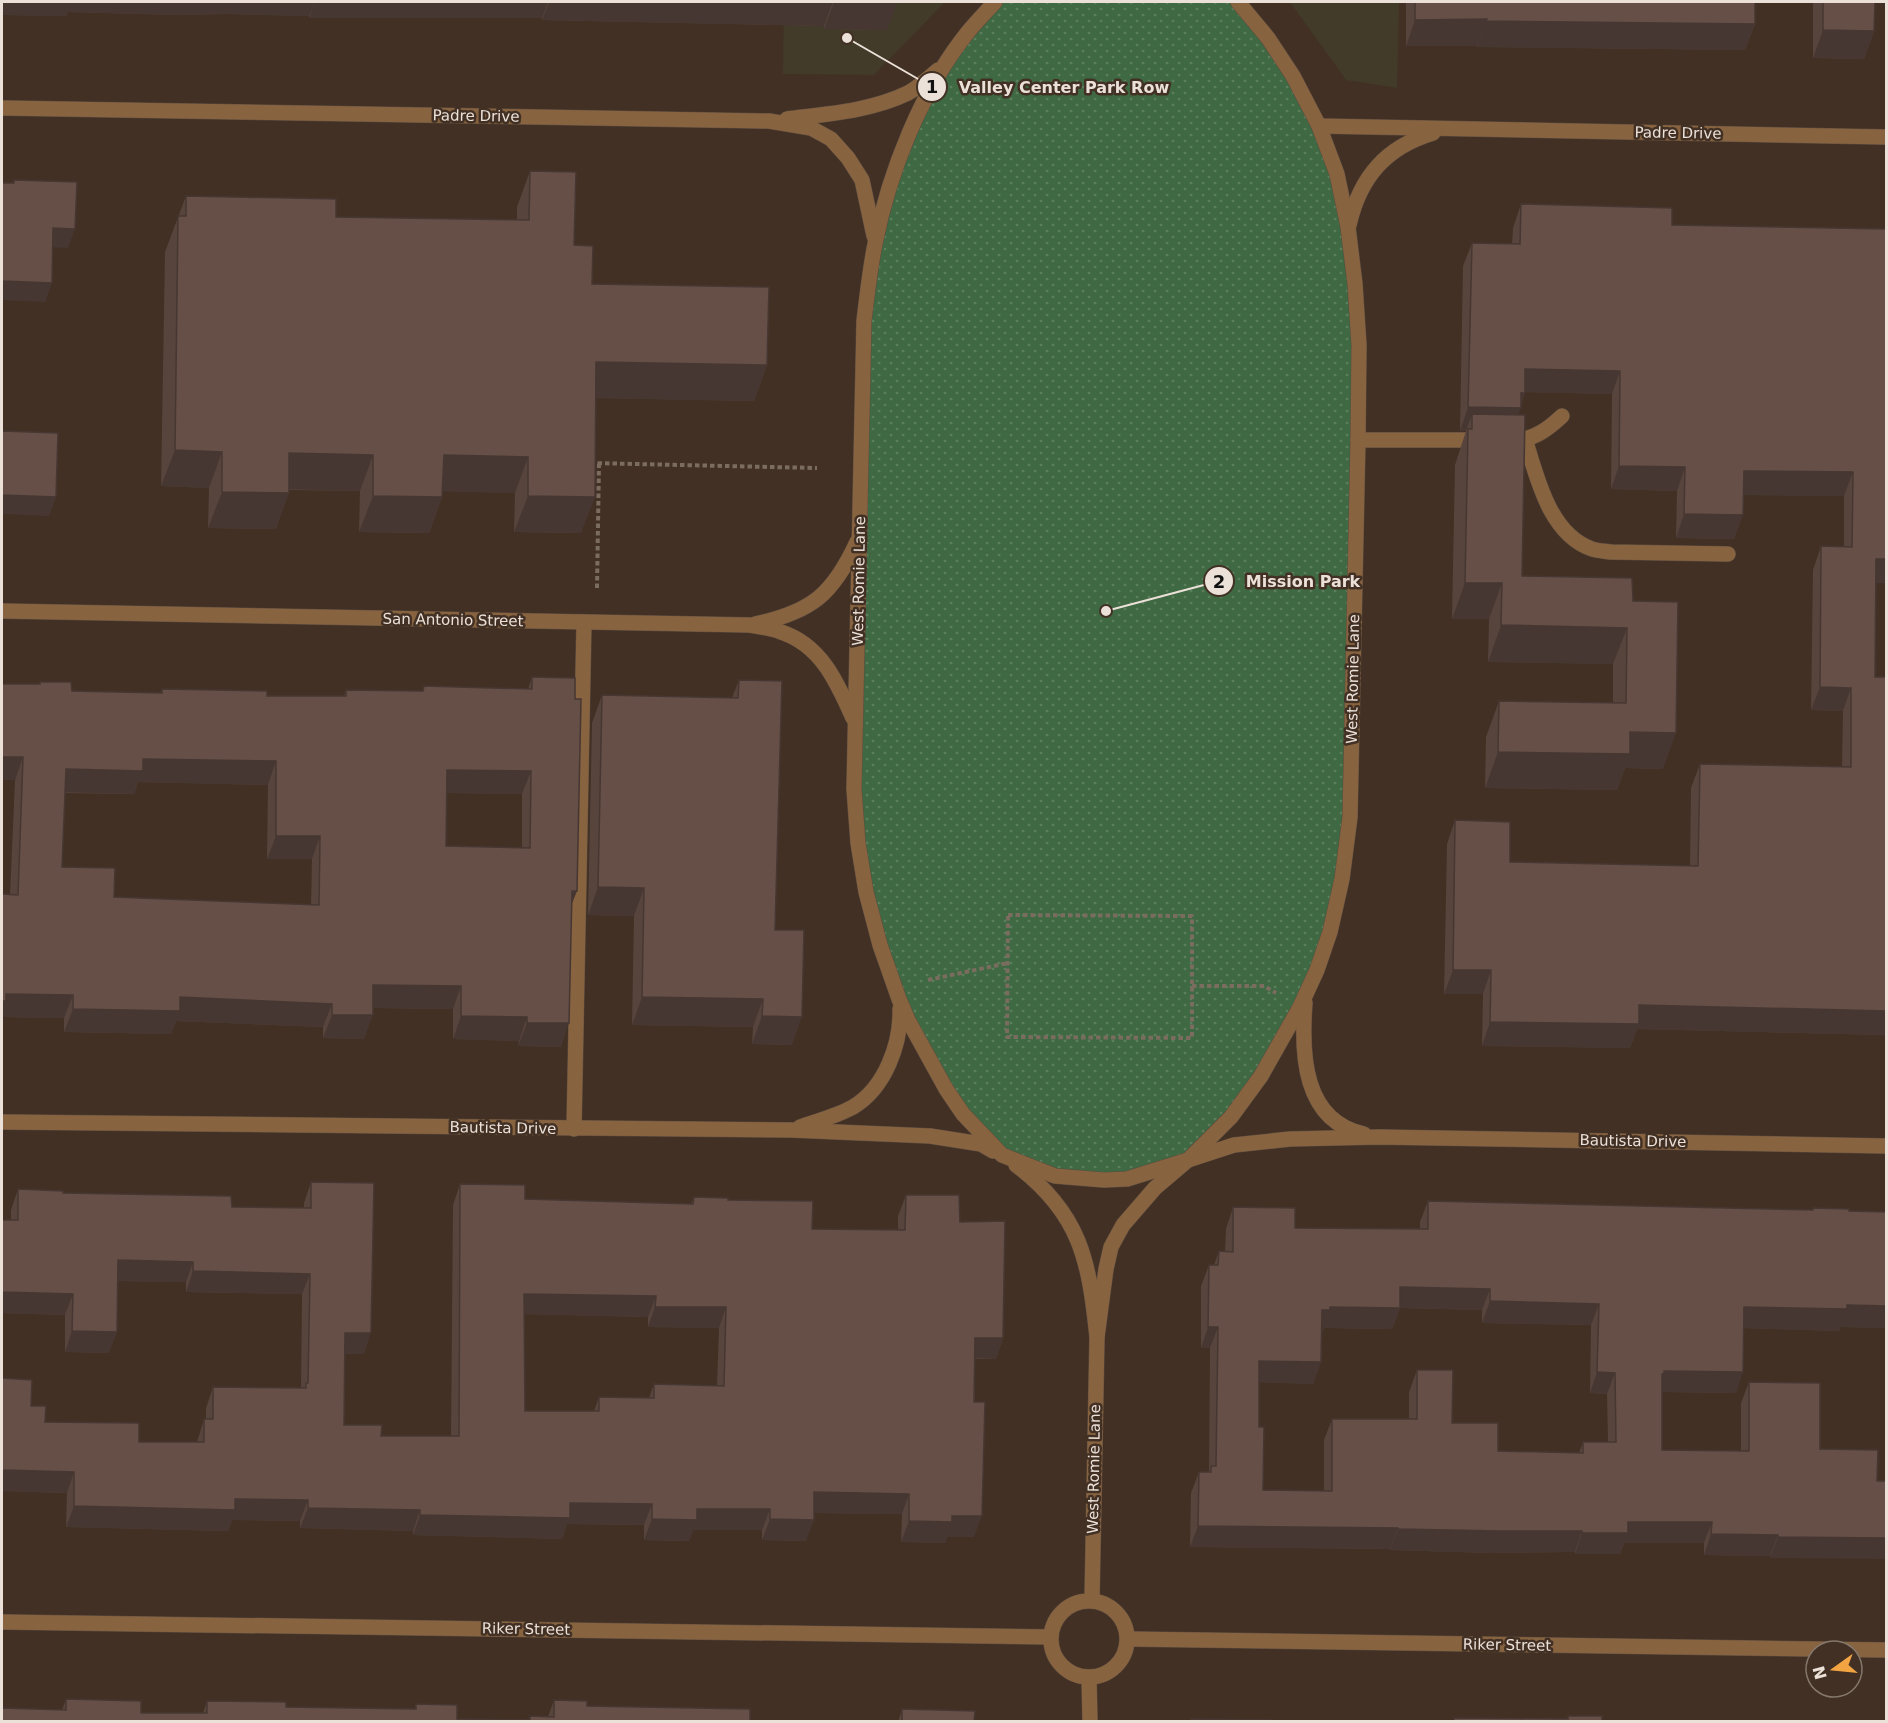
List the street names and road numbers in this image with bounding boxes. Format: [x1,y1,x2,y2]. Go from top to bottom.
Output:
street label: Padre Drive [432,106,520,126]
street label: Padre Drive [1634,123,1722,143]
street label: West Romie Lane [849,516,869,646]
street label: San Antonio Street [382,610,524,630]
street label: West Romie Lane [1343,614,1363,744]
street label: Bautista Drive [450,1118,556,1138]
street label: Bautista Drive [1580,1131,1686,1151]
street label: West Romie Lane [1084,1404,1104,1534]
street label: Riker Street [482,1619,571,1639]
street label: Riker Street [1463,1635,1552,1655]

